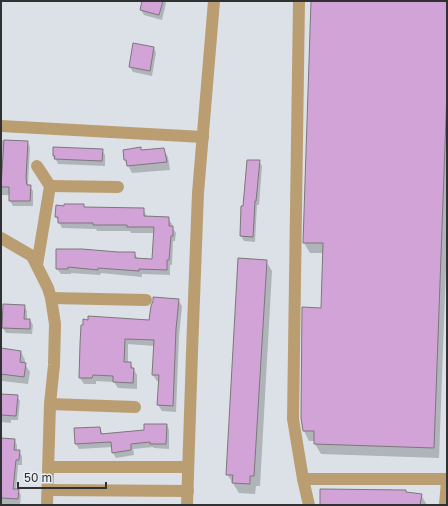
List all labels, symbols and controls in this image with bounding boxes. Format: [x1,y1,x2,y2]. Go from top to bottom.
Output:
scale bar [18,464,106,490]
text: 50 m [24,470,52,485]

